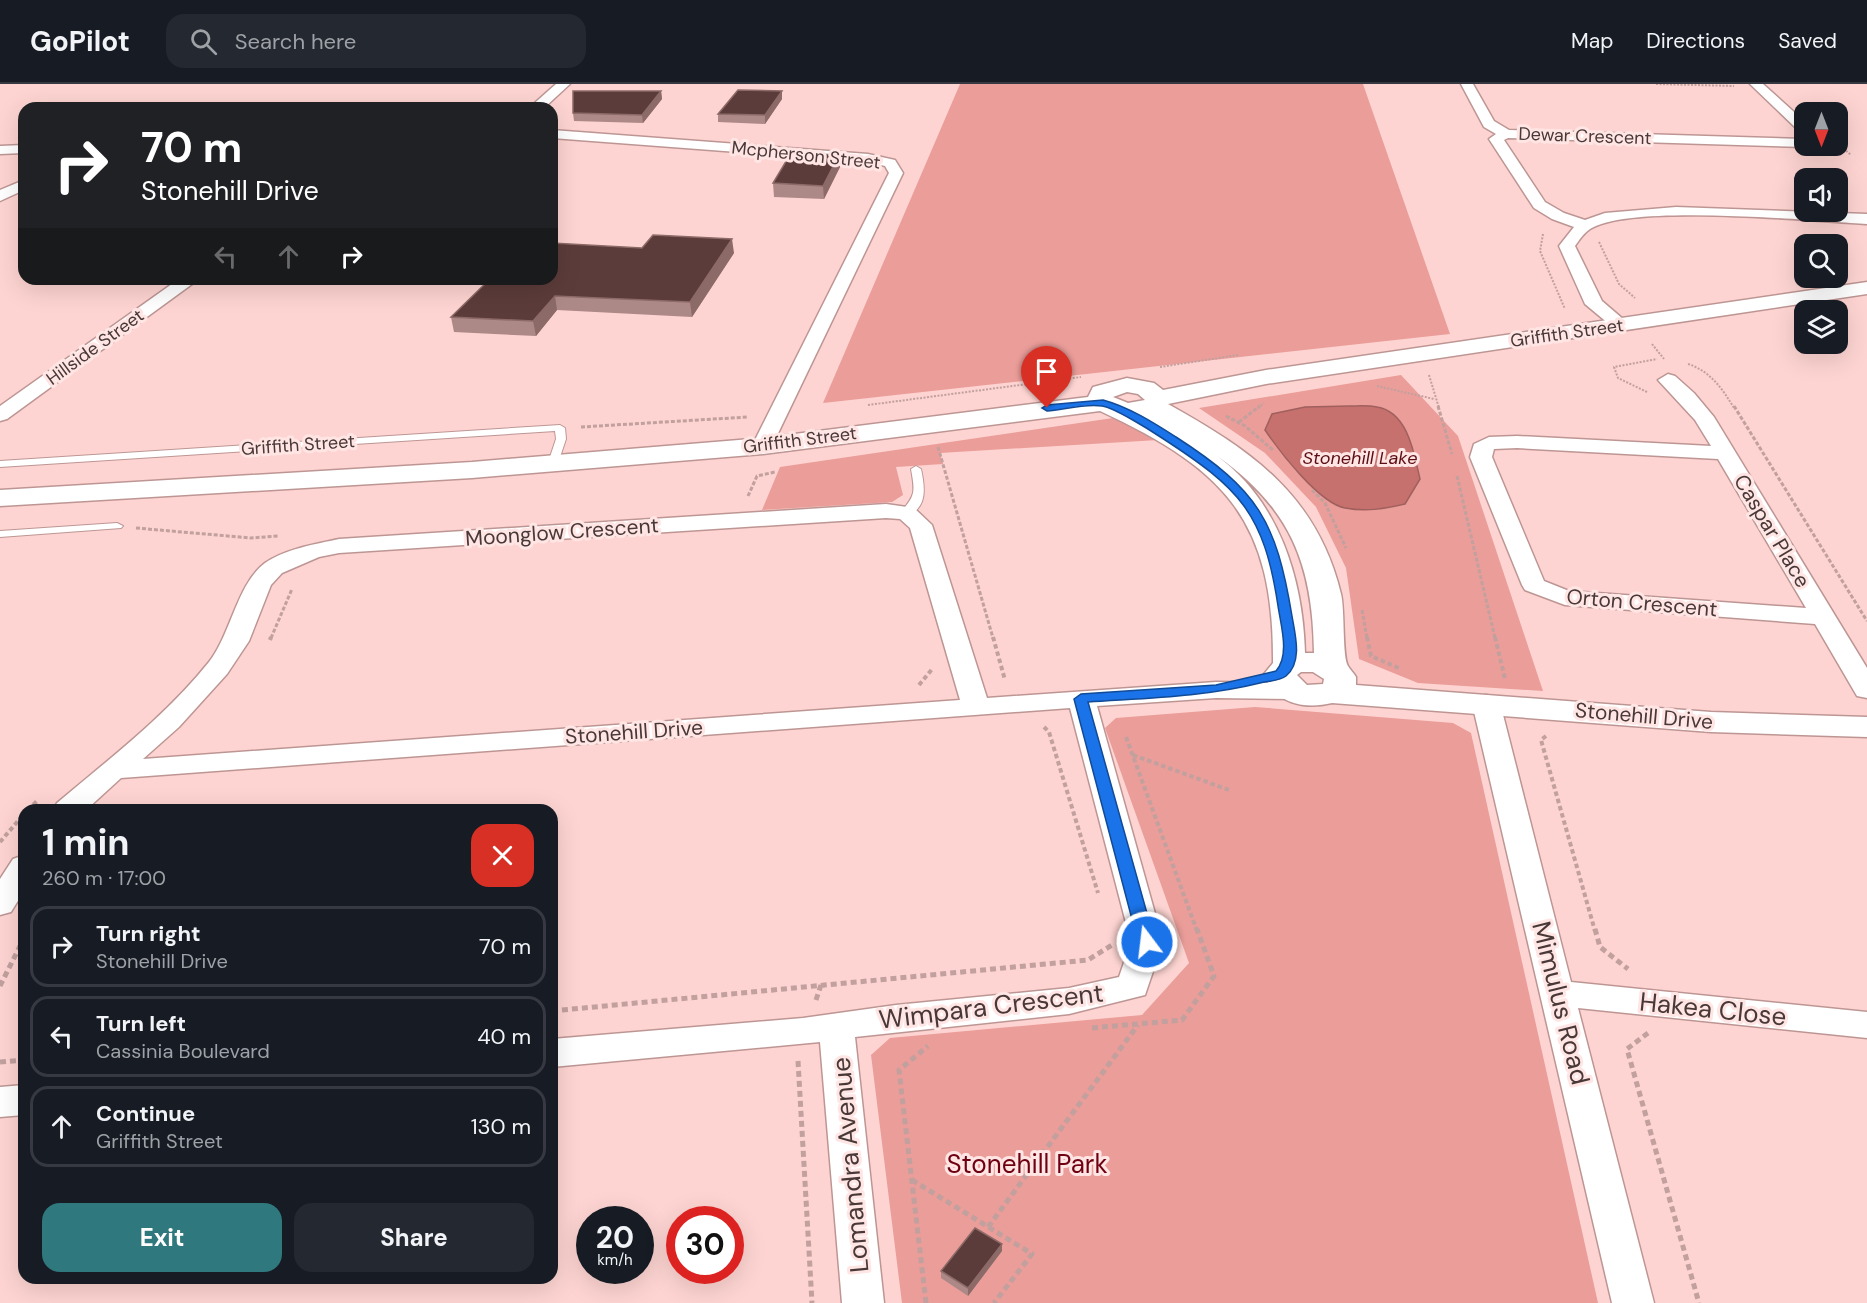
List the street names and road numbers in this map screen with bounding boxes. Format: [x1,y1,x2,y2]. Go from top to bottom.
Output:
street label: Dewar Crescent [1518,122,1652,150]
street label: Mcpherson Street [730,135,882,175]
street label: Hillside Street [41,303,149,391]
street label: Griffith Street [1509,313,1625,353]
street label: Griffith Street [742,421,858,459]
street label: Griffith Street [240,429,356,461]
street label: Caspar Place [1727,469,1817,593]
street label: Moonglow Crescent [464,511,660,553]
street label: Orton Crescent [1565,582,1719,624]
street label: Stonehill Drive [1574,696,1714,736]
street label: Stonehill Drive [564,713,704,751]
street label: Mimulus Road [1524,918,1598,1088]
street label: Wimpara Crescent [877,975,1105,1037]
street label: Hakea Close [1638,984,1788,1034]
street label: Lomandra Avenue [824,1056,876,1274]

